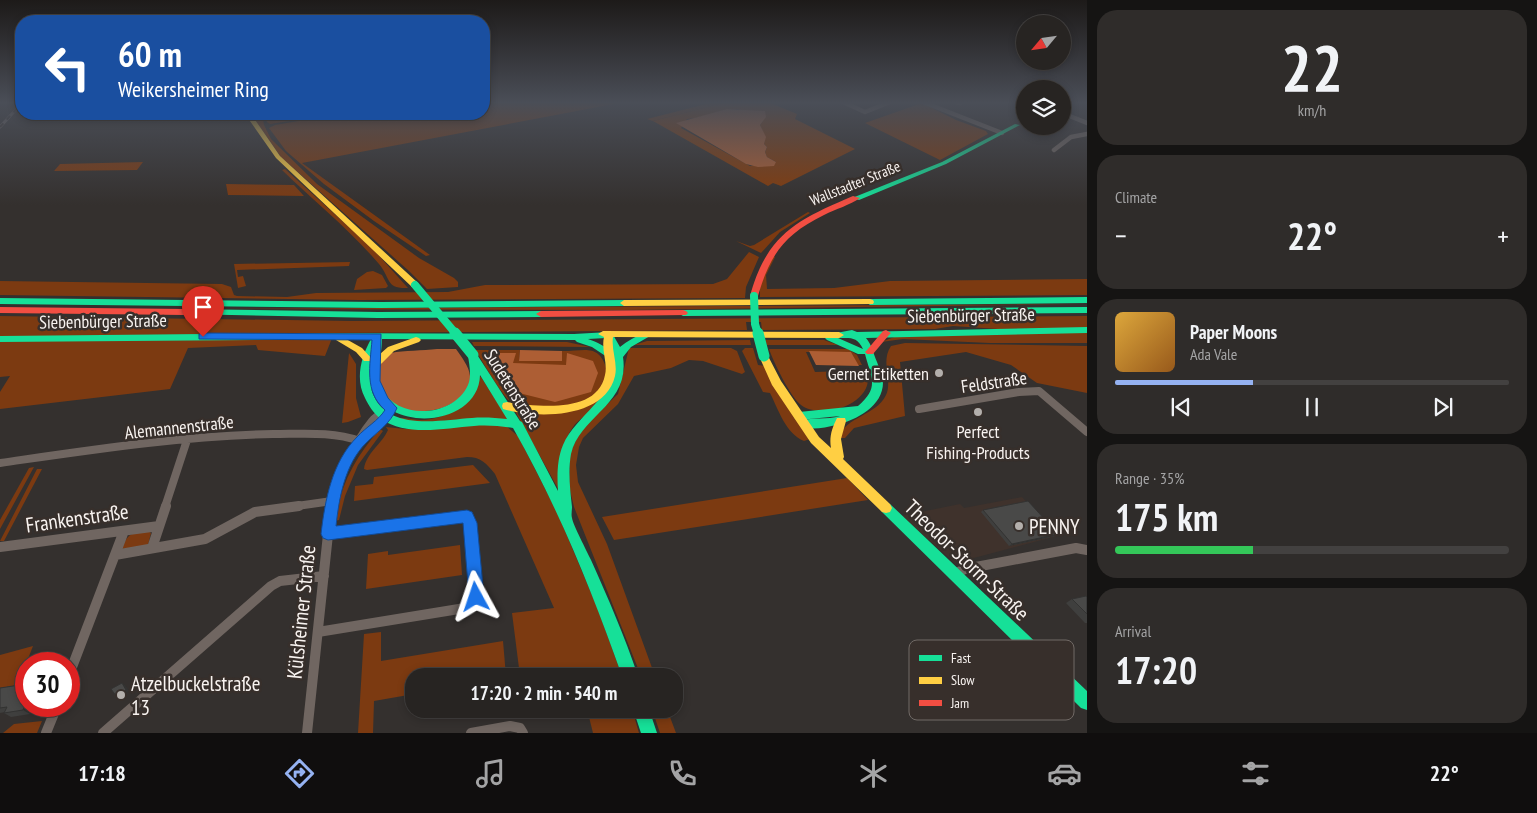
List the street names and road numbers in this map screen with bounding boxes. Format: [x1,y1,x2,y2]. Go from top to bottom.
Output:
street label: Wallstadter Straße [807,156,903,210]
street label: Siebenbürger Straße [907,302,1035,328]
street label: Siebenbürger Straße [39,308,167,334]
street label: Sudetenstraße [479,345,547,433]
street label: Feldstraße [960,366,1028,398]
street label: Alemannenstraße [123,410,235,444]
street label: Theodor-Storm-Straße [899,494,1035,626]
street label: Frankenstraße [24,497,130,539]
street label: Külsheimer Straße [281,544,321,680]

